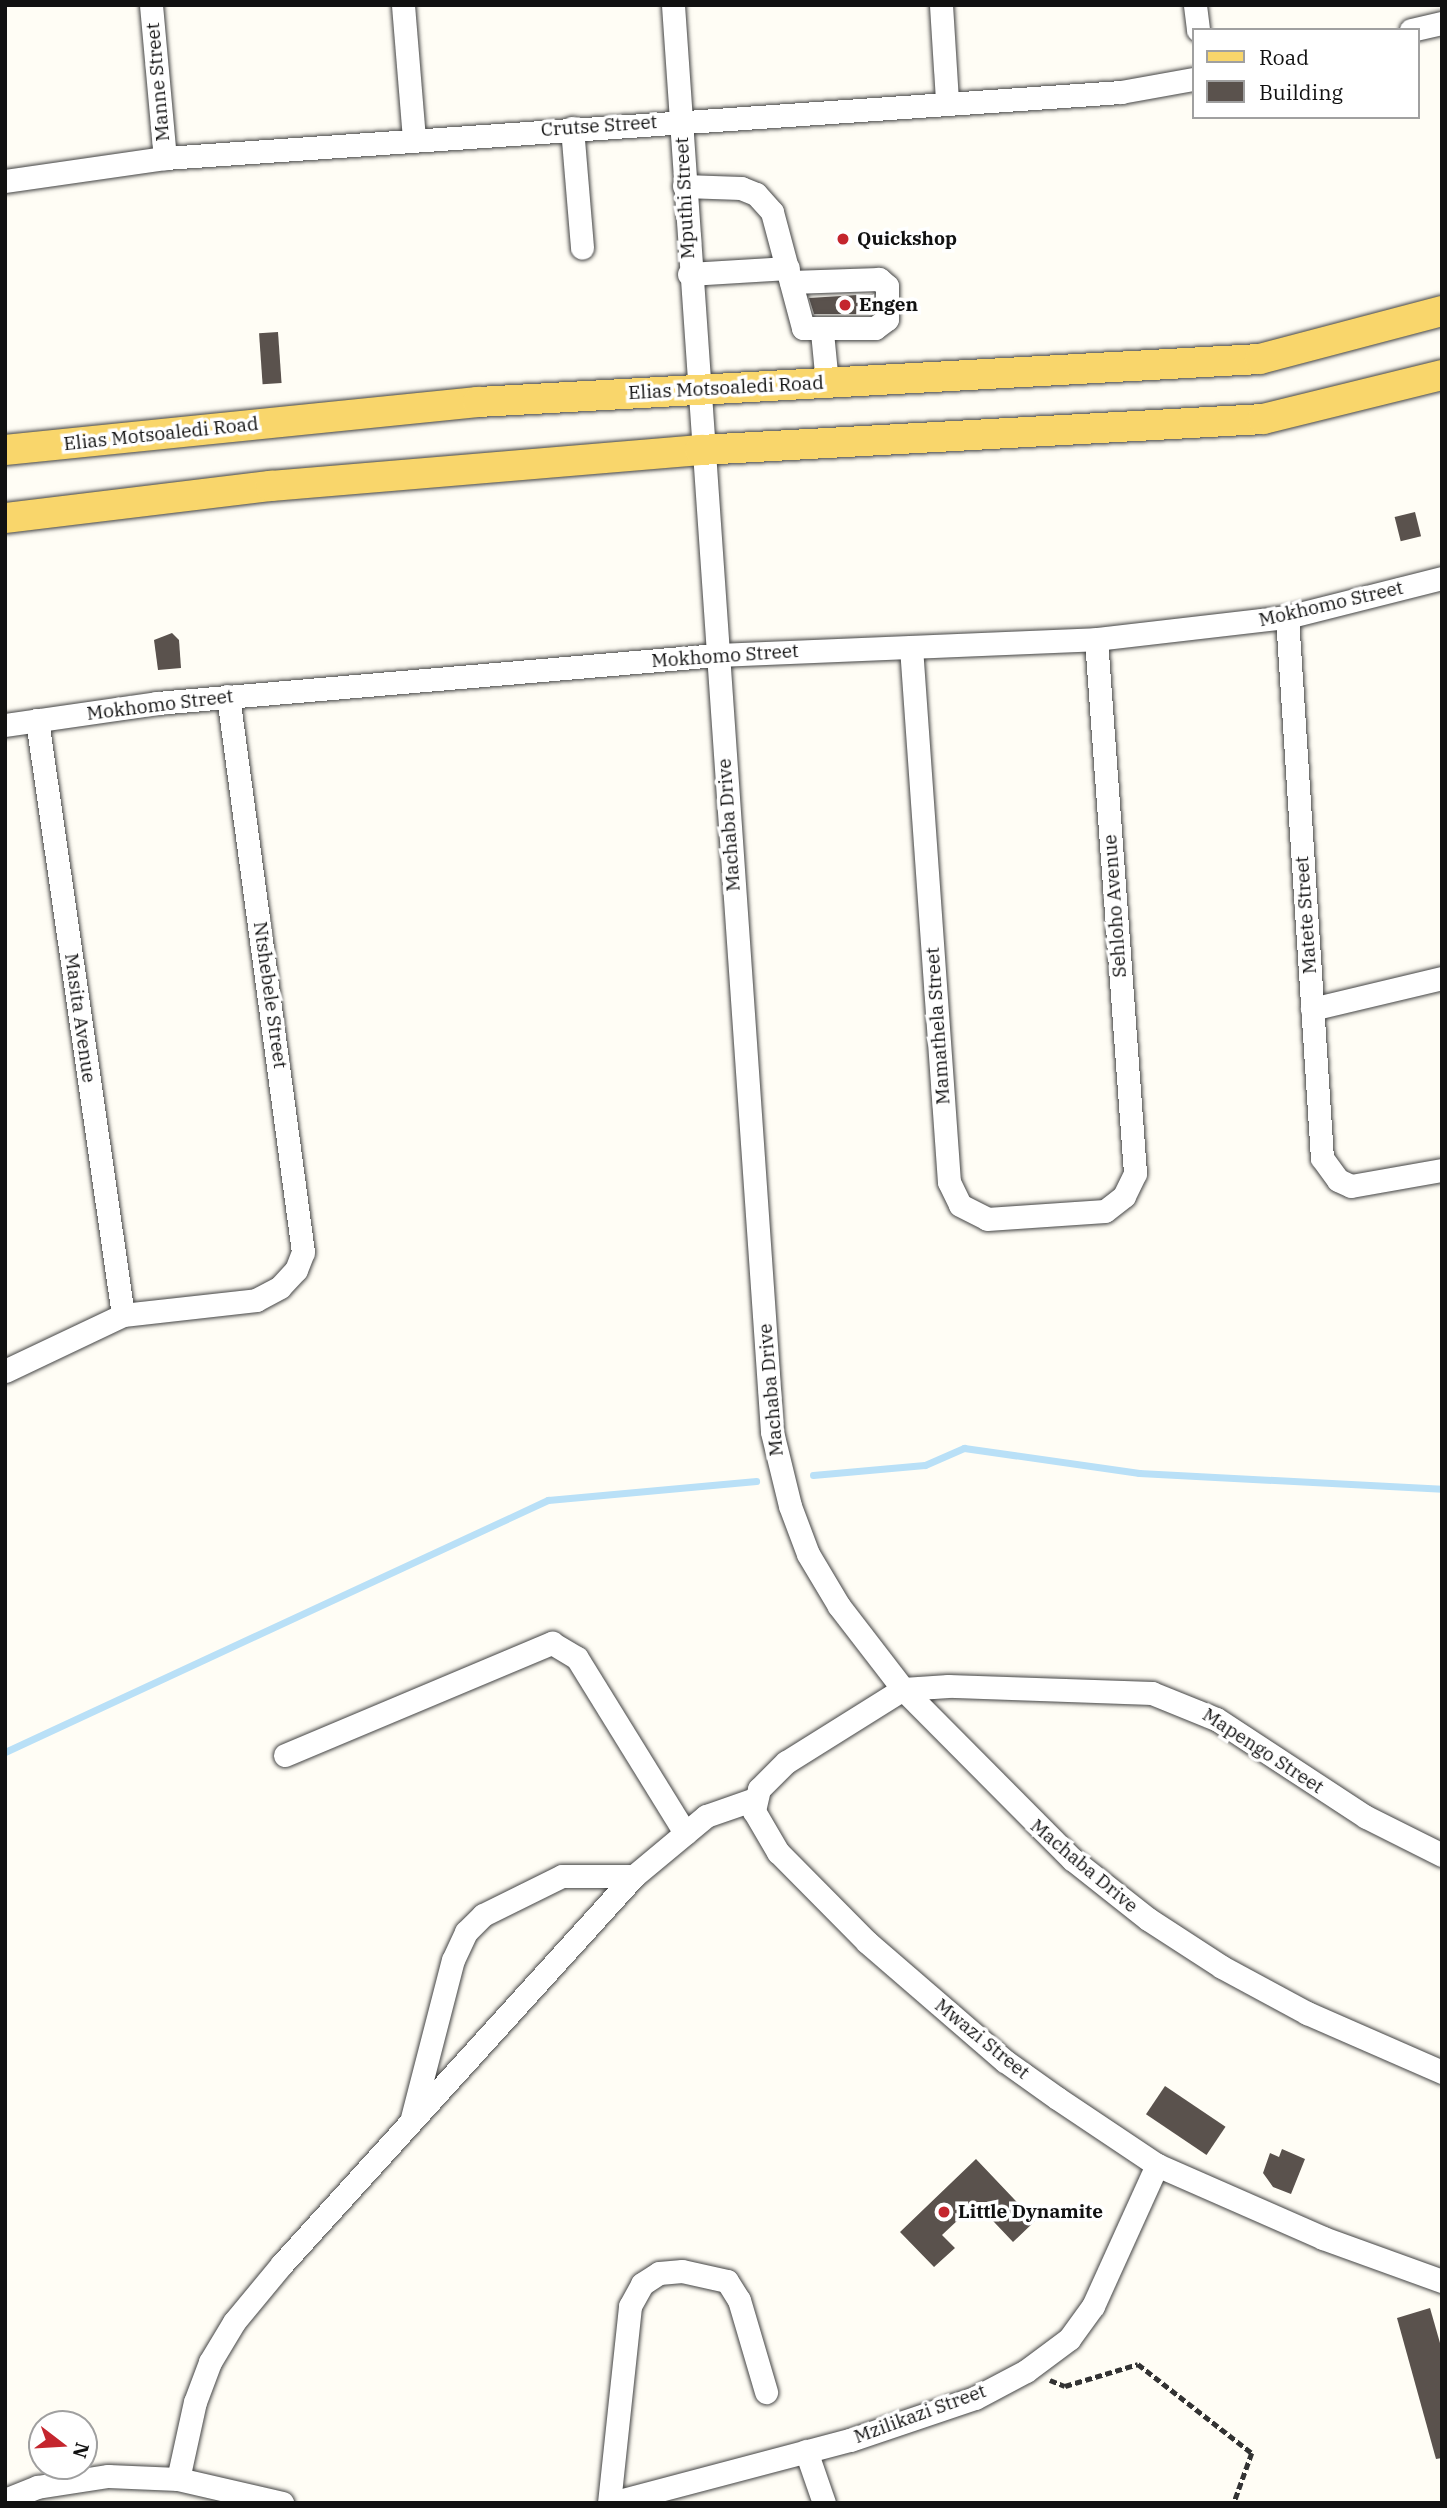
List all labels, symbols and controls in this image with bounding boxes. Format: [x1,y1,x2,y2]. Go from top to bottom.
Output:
street label: Manne Street [141,22,175,142]
legend [1192,28,1419,119]
text: Road [1259,43,1309,71]
text: Building [1259,78,1343,106]
street label: Crutse Street [540,111,658,141]
street label: Mputhi Street [670,136,700,260]
place label: Quickshop [857,228,957,250]
marker: Quickshop [835,231,851,247]
place label: Engen [859,294,918,316]
marker: Engen [837,297,853,313]
street label: Elias Motsoaledi Road [628,371,824,405]
street label: Elias Motsoaledi Road [62,412,260,456]
street label: Mokhomo Street [1257,576,1405,632]
street label: Mokhomo Street [651,639,799,673]
street label: Mokhomo Street [85,685,235,725]
street label: Machaba Drive [713,758,745,892]
street label: Sehloho Avenue [1099,834,1131,978]
street label: Matete Street [1291,855,1321,975]
street label: Ntshebele Street [248,920,292,1070]
street label: Mamathela Street [921,946,955,1106]
street label: Masita Avenue [60,952,100,1084]
street label: Machaba Drive [754,1323,788,1457]
street label: Mapengo Street [1198,1703,1328,1799]
street label: Machaba Drive [1026,1814,1142,1918]
street label: Mwazi Street [930,1994,1034,2084]
place label: Little Dynamite [958,2201,1103,2223]
marker: Little Dynamite [936,2204,952,2220]
street label: Mzilikazi Street [851,2380,989,2448]
north arrow [28,2410,98,2480]
text: N [67,2440,95,2461]

